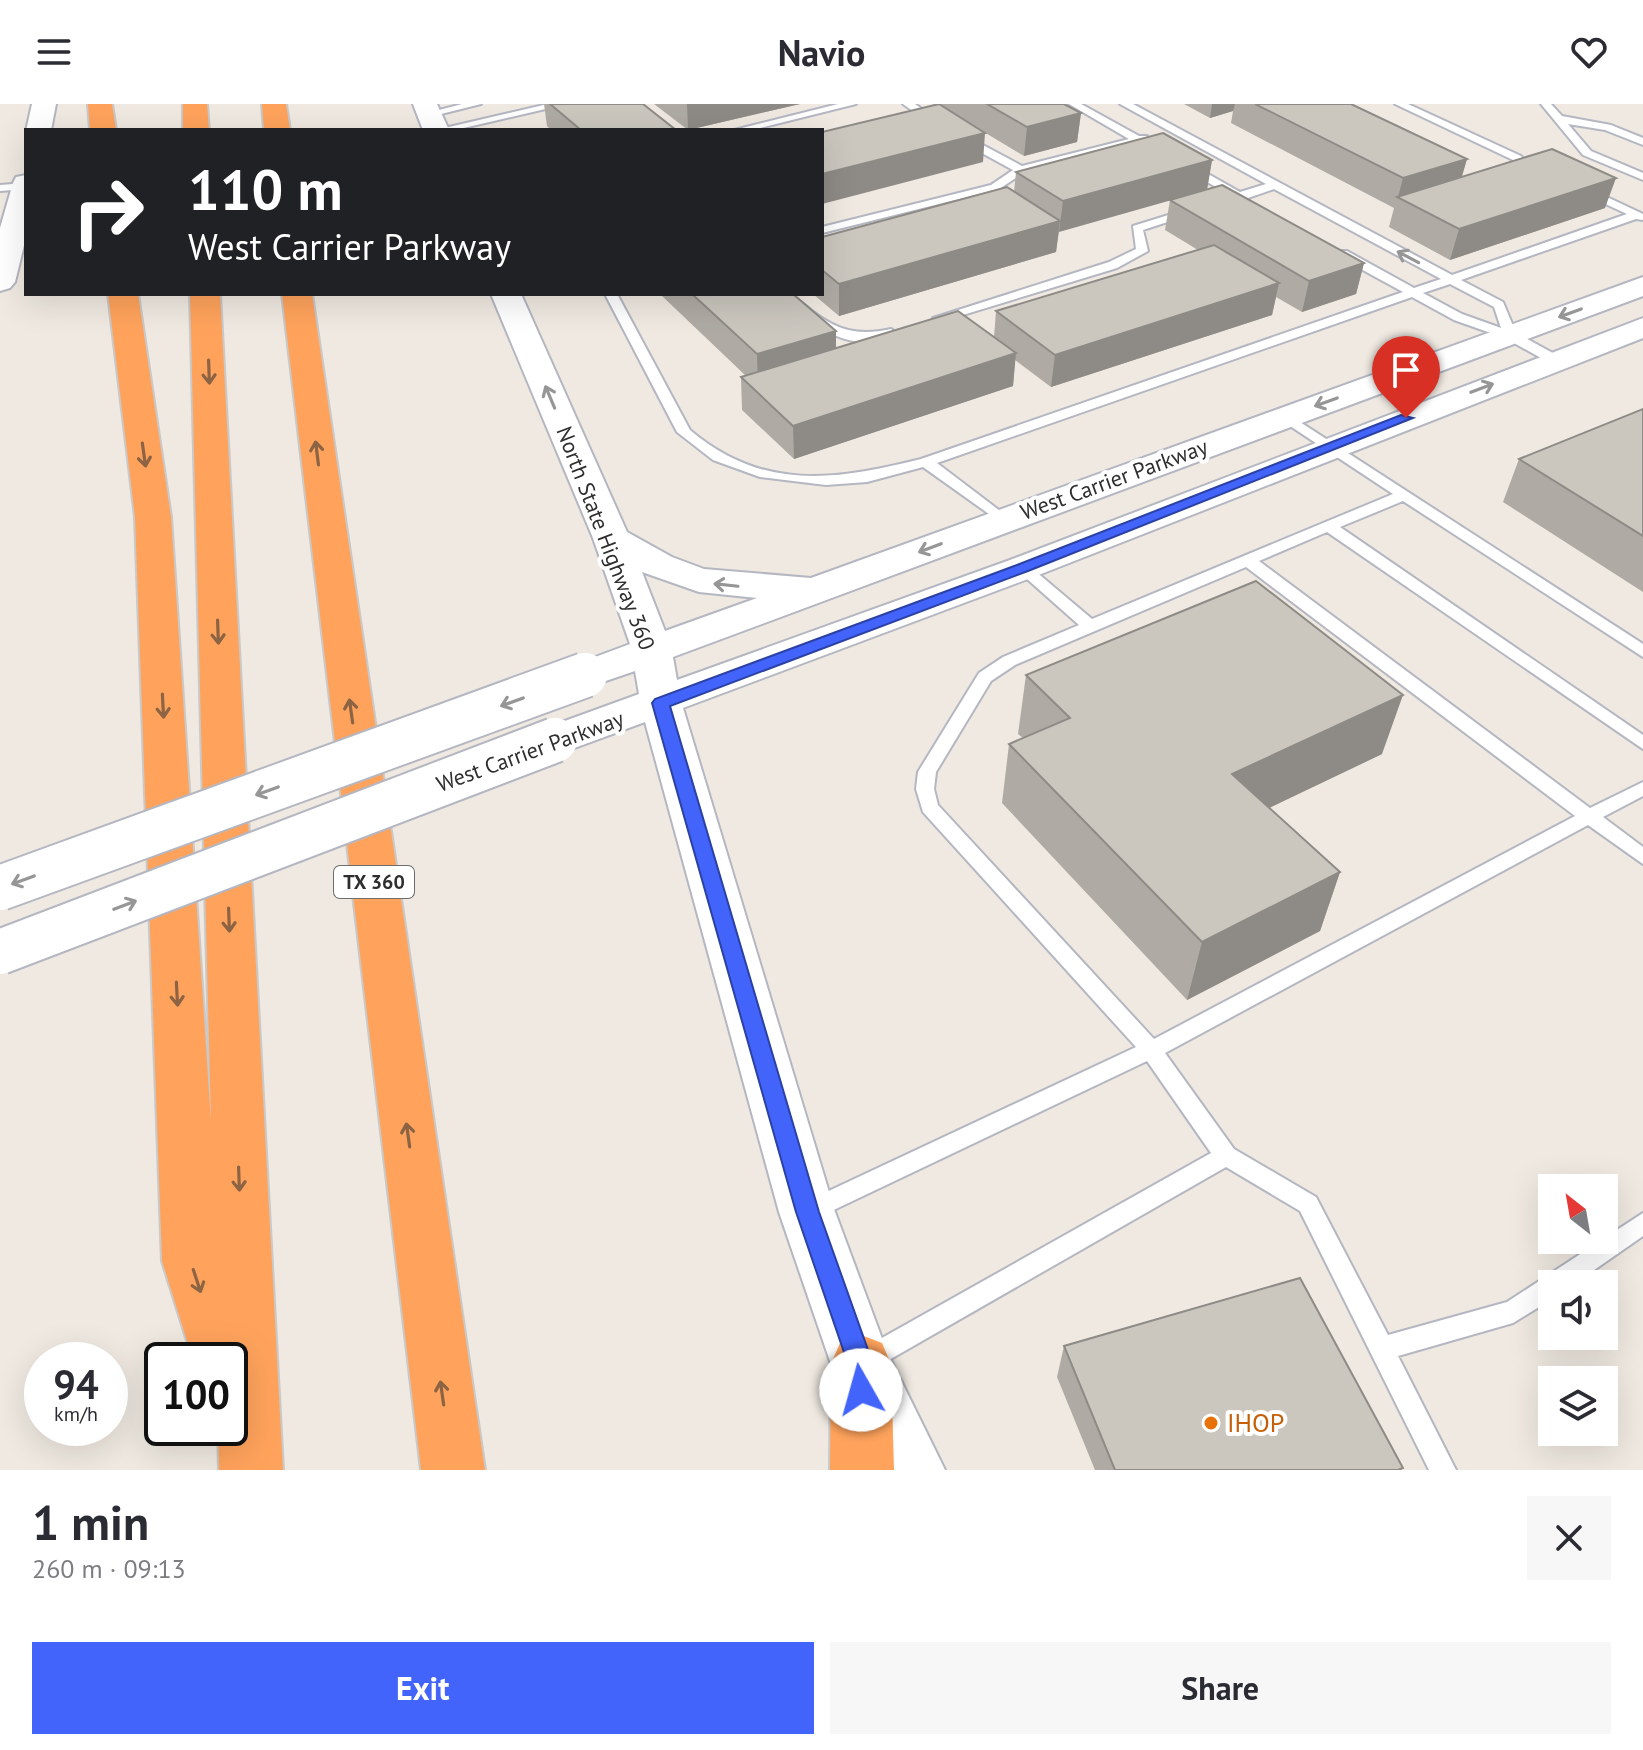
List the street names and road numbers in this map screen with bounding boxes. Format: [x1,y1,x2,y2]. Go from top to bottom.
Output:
street label: North State Highway 360 [550,422,662,654]
street label: West Carrier Parkway [1016,432,1212,526]
street label: West Carrier Parkway [432,704,628,798]
road number: TX 360 [334,866,414,898]

